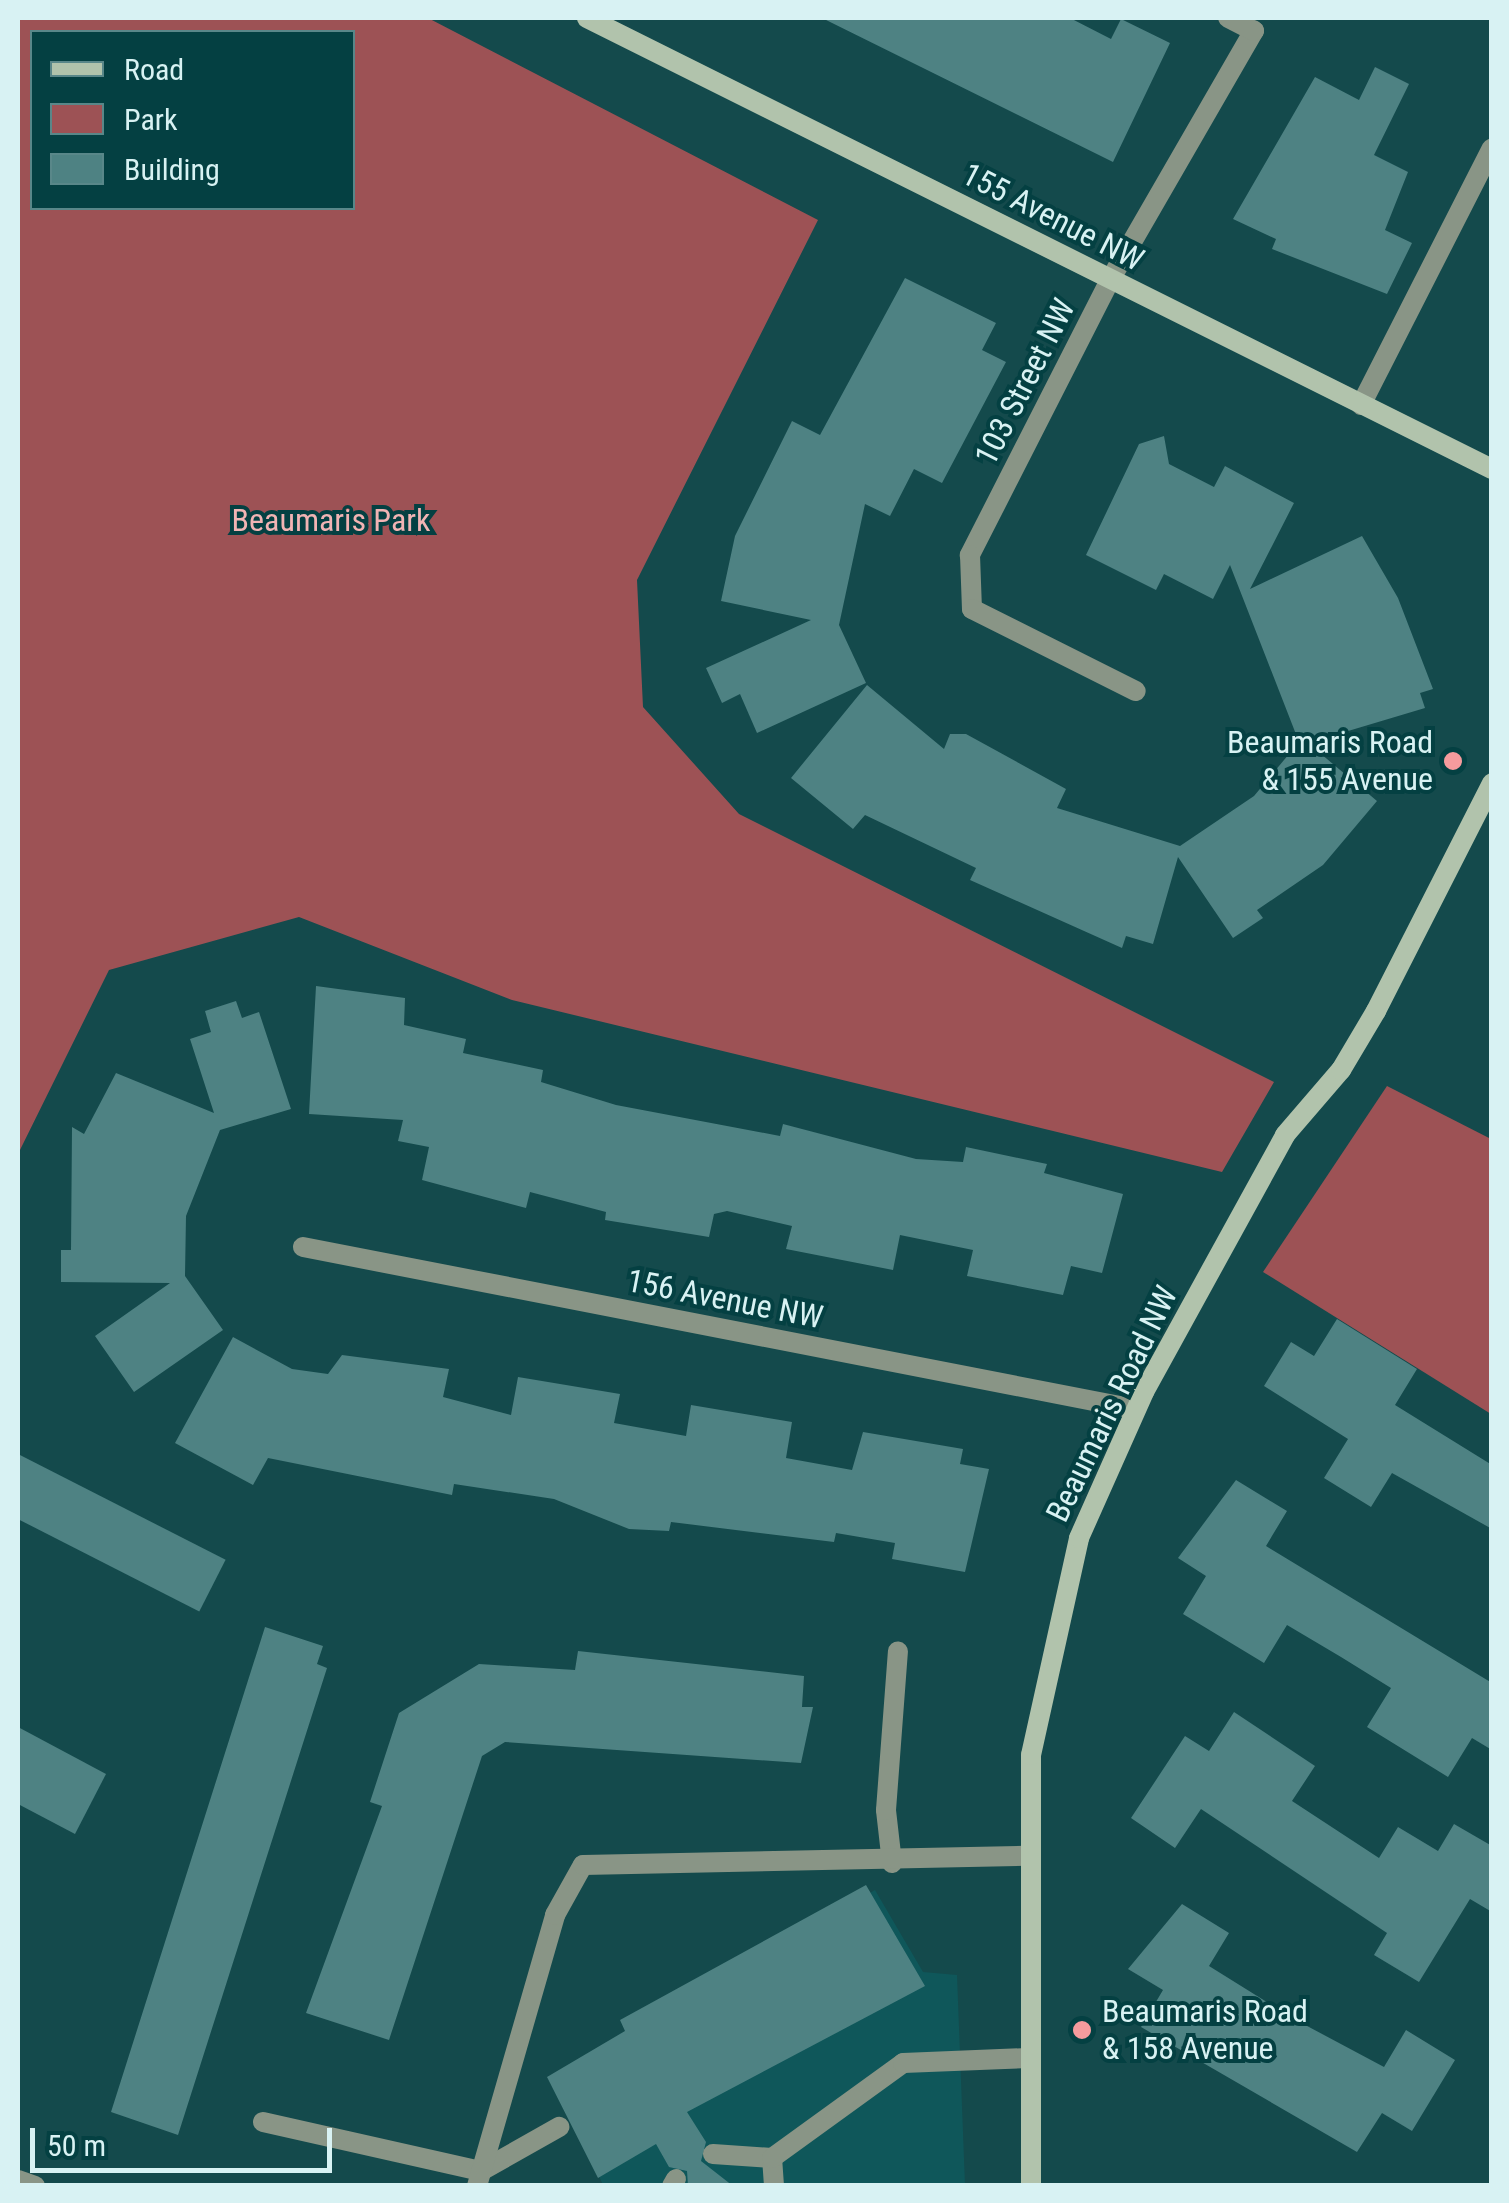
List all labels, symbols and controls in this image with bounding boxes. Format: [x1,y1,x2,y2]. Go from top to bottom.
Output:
legend [30,30,355,210]
text: Road [124,52,184,87]
text: Park [124,102,178,137]
text: Building [124,152,220,187]
street label: 155 Avenue NW [956,155,1150,279]
street label: 103 Street NW [967,293,1083,471]
park label: Beaumaris Park [232,501,430,539]
place label: Beaumaris Road & 155 Avenue [1227,724,1433,799]
marker: Beaumaris Road & 155 Avenue [1442,750,1464,772]
street label: 156 Avenue NW [624,1261,826,1337]
street label: Beaumaris Road NW [1038,1280,1186,1528]
place label: Beaumaris Road & 158 Avenue [1102,1993,1308,2068]
marker: Beaumaris Road & 158 Avenue [1071,2019,1093,2041]
scale bar [35,2108,338,2170]
text: 50 m [47,2128,106,2163]

